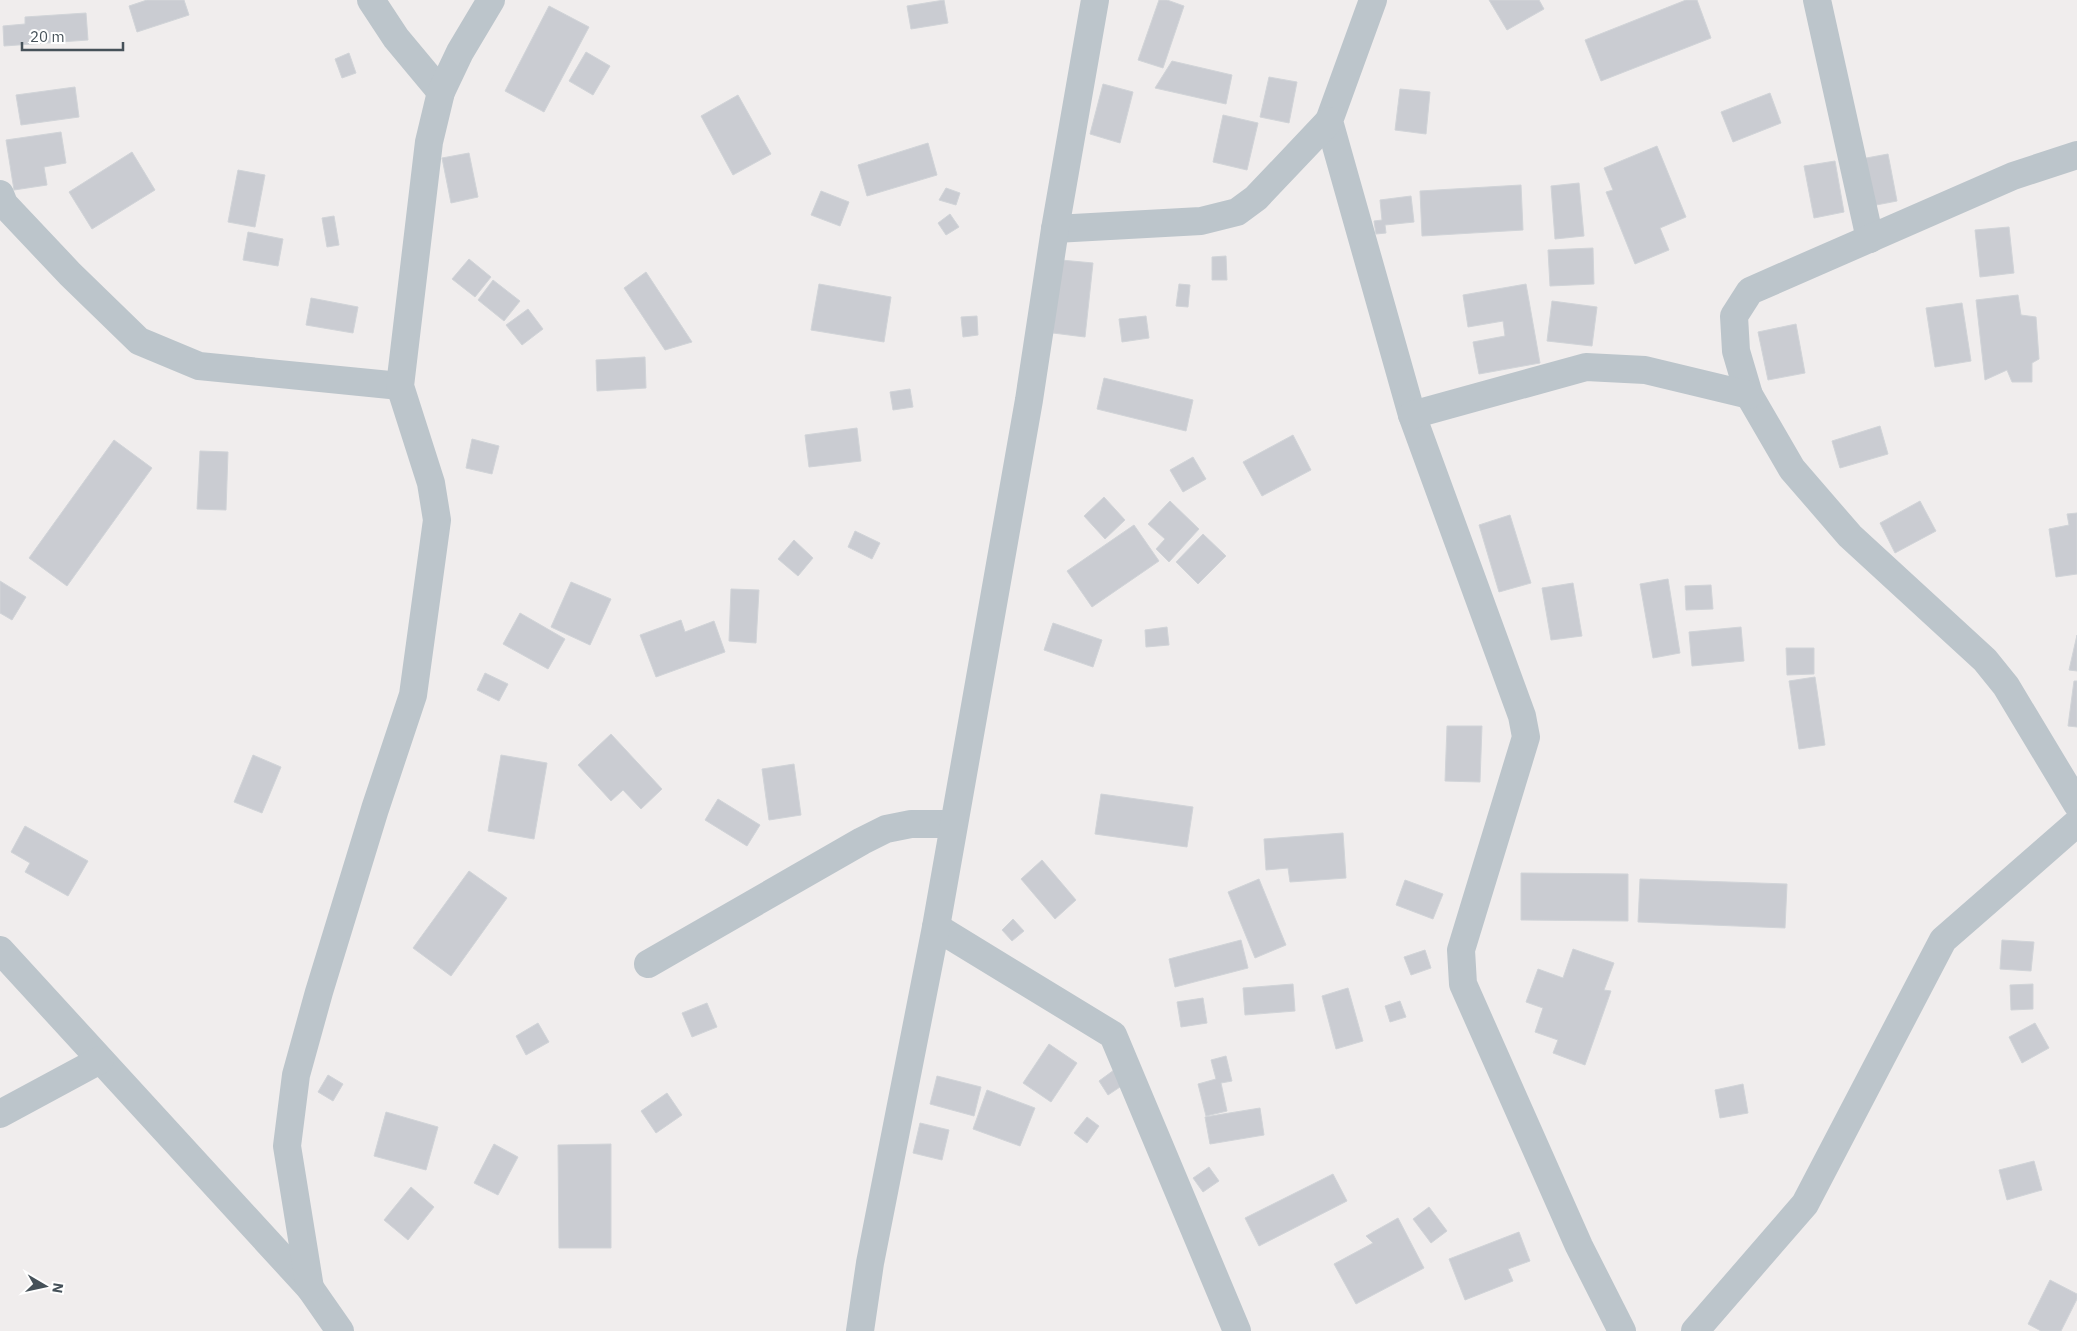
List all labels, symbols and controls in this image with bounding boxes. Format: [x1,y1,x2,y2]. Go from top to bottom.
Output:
scale bar [22,20,124,52]
text: 20 m [30,27,65,46]
north arrow [20,1261,70,1311]
text: N [48,1282,68,1294]

